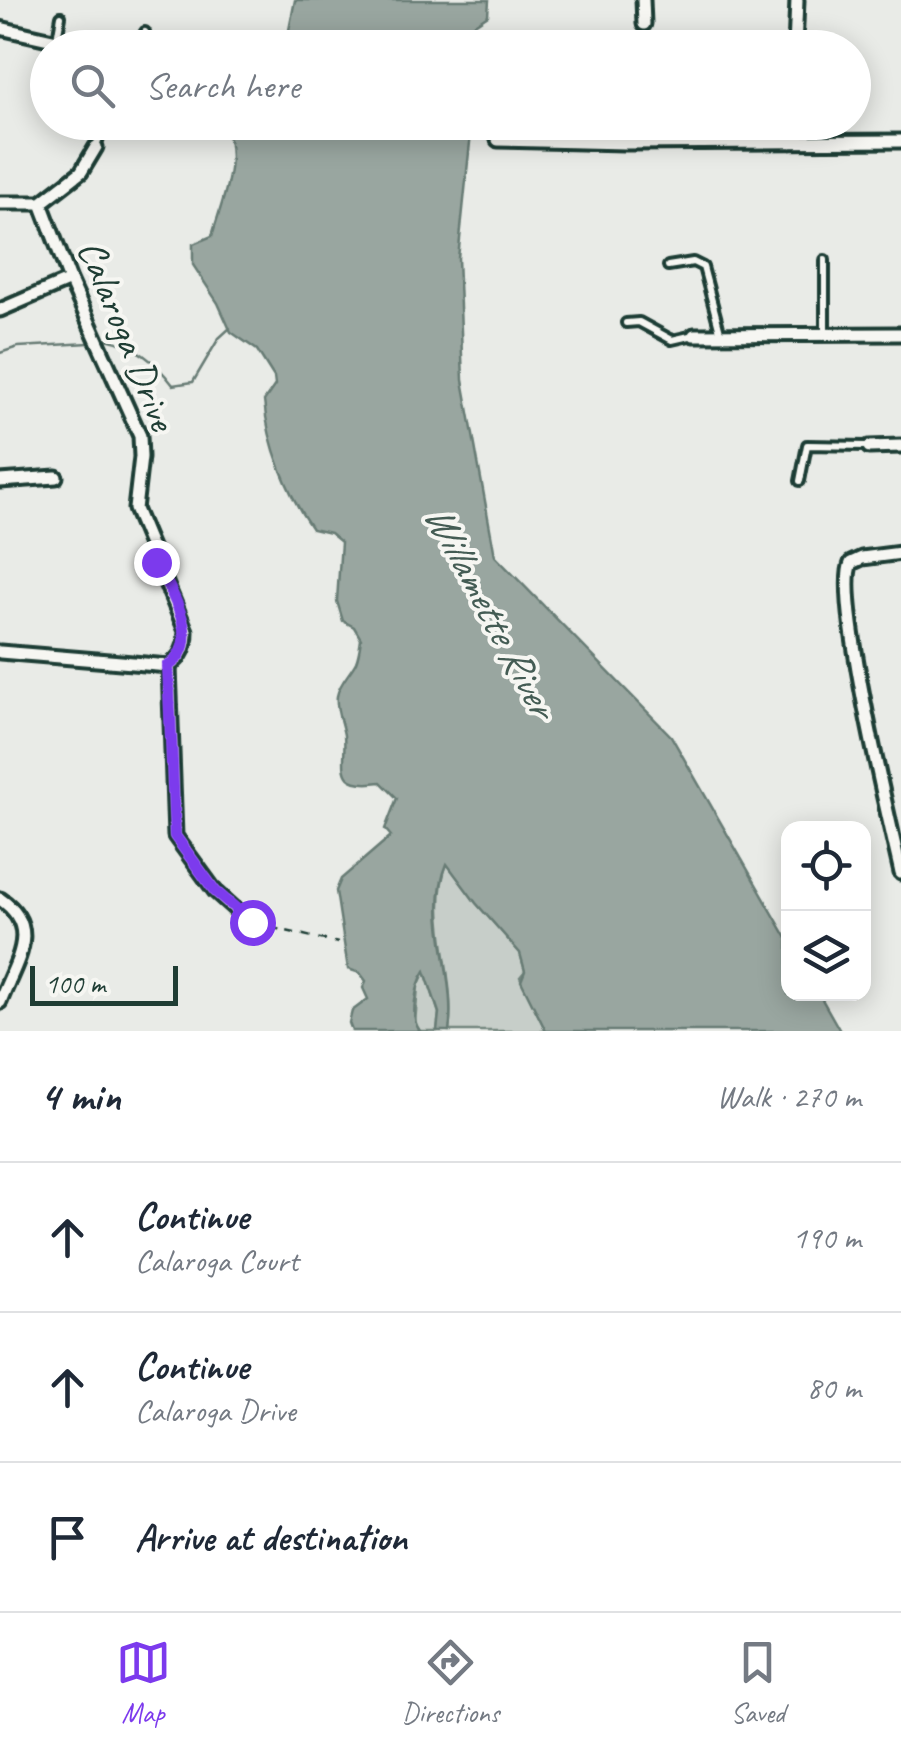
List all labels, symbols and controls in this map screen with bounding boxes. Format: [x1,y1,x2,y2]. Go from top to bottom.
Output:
search box [30,30,871,140]
icon: search [65,58,120,113]
text: Search here [145,62,300,109]
street label: Calaroga Drive [66,233,189,440]
water label: Willamette River [412,495,572,732]
route end [134,540,180,586]
map controls [781,821,871,1001]
button: locate [781,821,871,911]
route start [230,900,276,946]
button: layers [781,911,871,1001]
scale bar [30,961,178,1006]
text: 100 m [45,966,105,1001]
text: 4 min [40,1070,120,1123]
text: Walk · 270 m [717,1076,861,1117]
text: Continue [135,1193,249,1240]
icon: ahead [40,1210,95,1265]
text: 190 m [792,1217,861,1258]
text: Calaroga Court [135,1240,299,1281]
text: Continue [135,1343,249,1390]
icon: ahead [40,1360,95,1415]
text: 80 m [807,1367,861,1408]
text: Calaroga Drive [135,1390,296,1431]
icon: arrive [40,1510,95,1565]
text: Arrive at destination [135,1514,407,1561]
tab: Map [116,1635,171,1730]
tab: Directions [402,1635,499,1730]
tab: Saved [730,1635,785,1730]

